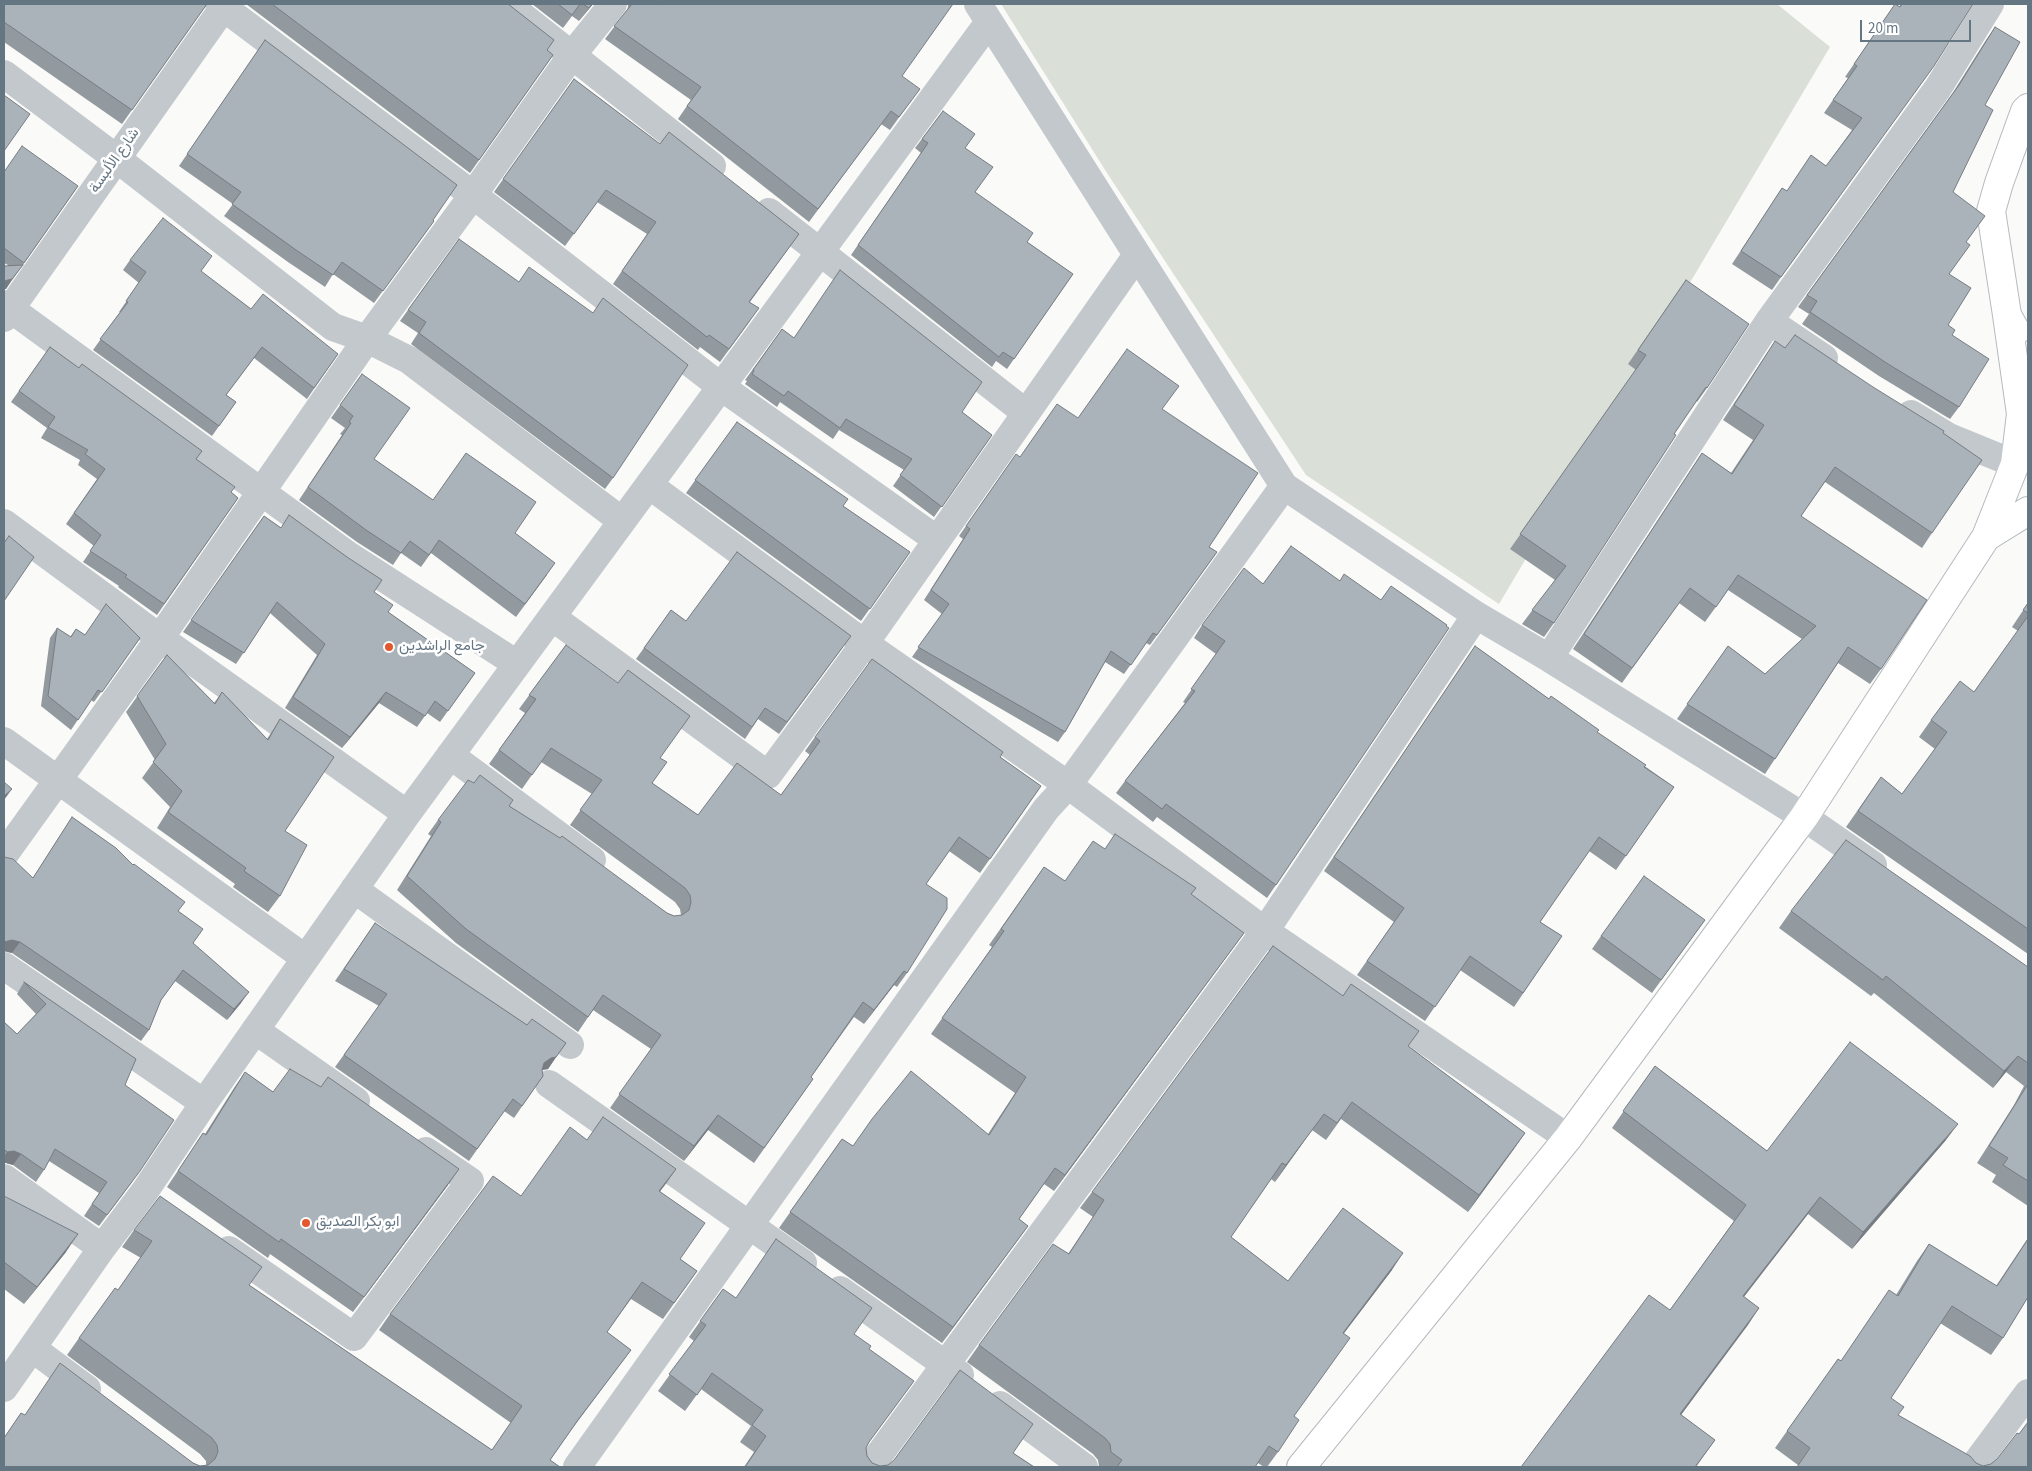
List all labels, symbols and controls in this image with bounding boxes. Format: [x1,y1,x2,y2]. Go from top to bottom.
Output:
scale bar [1862,10,1973,42]
text: 20 m [1868,18,1898,39]
street label: شارع الألبسة [86,125,144,197]
place label: جامع الراشدين [399,638,485,656]
marker: جامع الراشدين [383,641,395,653]
place label: ابو بكر الصديق [316,1214,399,1232]
marker: ابو بكر الصديق [300,1217,312,1229]

